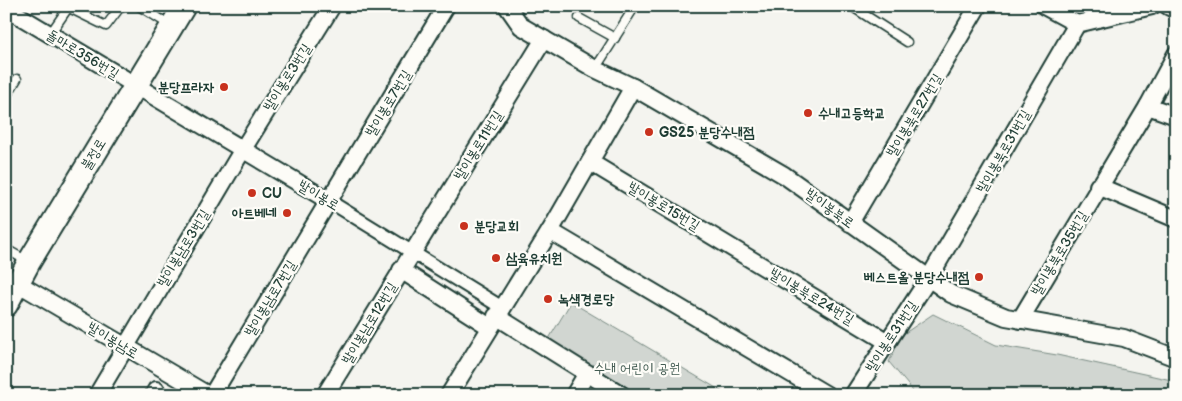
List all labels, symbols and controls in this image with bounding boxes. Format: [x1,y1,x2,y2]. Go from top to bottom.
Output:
street label: 돌마로356번길 [43,26,123,83]
street label: 발이봉로3번길 [260,40,315,114]
street label: 발이봉로7번길 [362,66,415,140]
street label: 발이봉북로27번길 [883,70,946,160]
place label: 분당프라자 [158,79,215,96]
marker: 분당프라자 [218,81,230,93]
place label: 수내고등학교 [818,105,886,122]
street label: 발이봉북로31번길 [973,106,1034,196]
street label: 발이봉로11번길 [450,107,507,183]
marker: 수내고등학교 [802,107,814,119]
place label: GS25 분당수내점 [659,124,755,141]
marker: GS25 분당수내점 [643,126,655,138]
street label: 불정로 [77,135,109,173]
street label: 발이봉로 [295,177,342,214]
street label: 발이봉로15번길 [625,178,703,235]
place label: CU [262,185,282,202]
street label: 발이봉북로 [802,185,857,232]
marker: CU [246,187,258,199]
place label: 아트베네 [232,205,277,222]
street label: 발이봉남로3번길 [154,206,214,290]
marker: 아트베네 [281,207,293,219]
street label: 발이봉북로35번길 [1028,207,1092,299]
place label: 분당교회 [474,218,519,235]
marker: 분당교회 [458,220,470,232]
place label: 삼육유치원 [505,250,562,267]
marker: 삼육유치원 [490,252,502,264]
street label: 발이봉남로7번길 [241,257,300,339]
street label: 발이봉북로24번길 [766,265,858,329]
place label: 베스트올 분당수내점 [864,269,970,286]
marker: 베스트올 분당수내점 [973,271,985,283]
street label: 발이봉남로12번길 [338,279,401,367]
place label: 녹색경로당 [558,291,615,308]
marker: 녹색경로당 [542,293,554,305]
street label: 발이봉로31번길 [862,297,921,375]
street label: 발이봉남로 [84,319,141,362]
park label: 수내 어린이 공원 [594,360,680,377]

